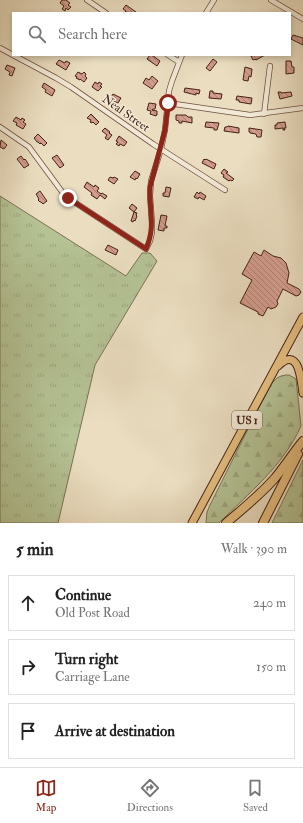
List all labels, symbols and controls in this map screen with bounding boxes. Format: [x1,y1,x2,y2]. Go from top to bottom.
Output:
search box [12,12,291,56]
icon: search [26,23,48,45]
text: Search here [58,25,127,44]
street label: Neal Street [99,92,153,135]
route start [159,94,177,112]
route end [59,189,77,207]
road number: US 1 [232,411,262,429]
text: 5 min [16,539,54,560]
text: Walk · 390 m [221,541,287,557]
text: Continue [55,586,111,605]
icon: ahead [17,592,39,614]
text: 240 m [253,595,286,611]
text: Old Post Road [55,605,130,621]
text: Turn right [55,650,118,669]
icon: right [17,656,39,678]
text: 150 m [256,659,286,675]
text: Carriage Lane [55,669,130,685]
icon: arrive [17,720,39,742]
text: Arrive at destination [55,722,175,741]
tab: Map [35,777,57,814]
tab: Directions [127,777,173,814]
tab: Saved [243,777,268,814]

